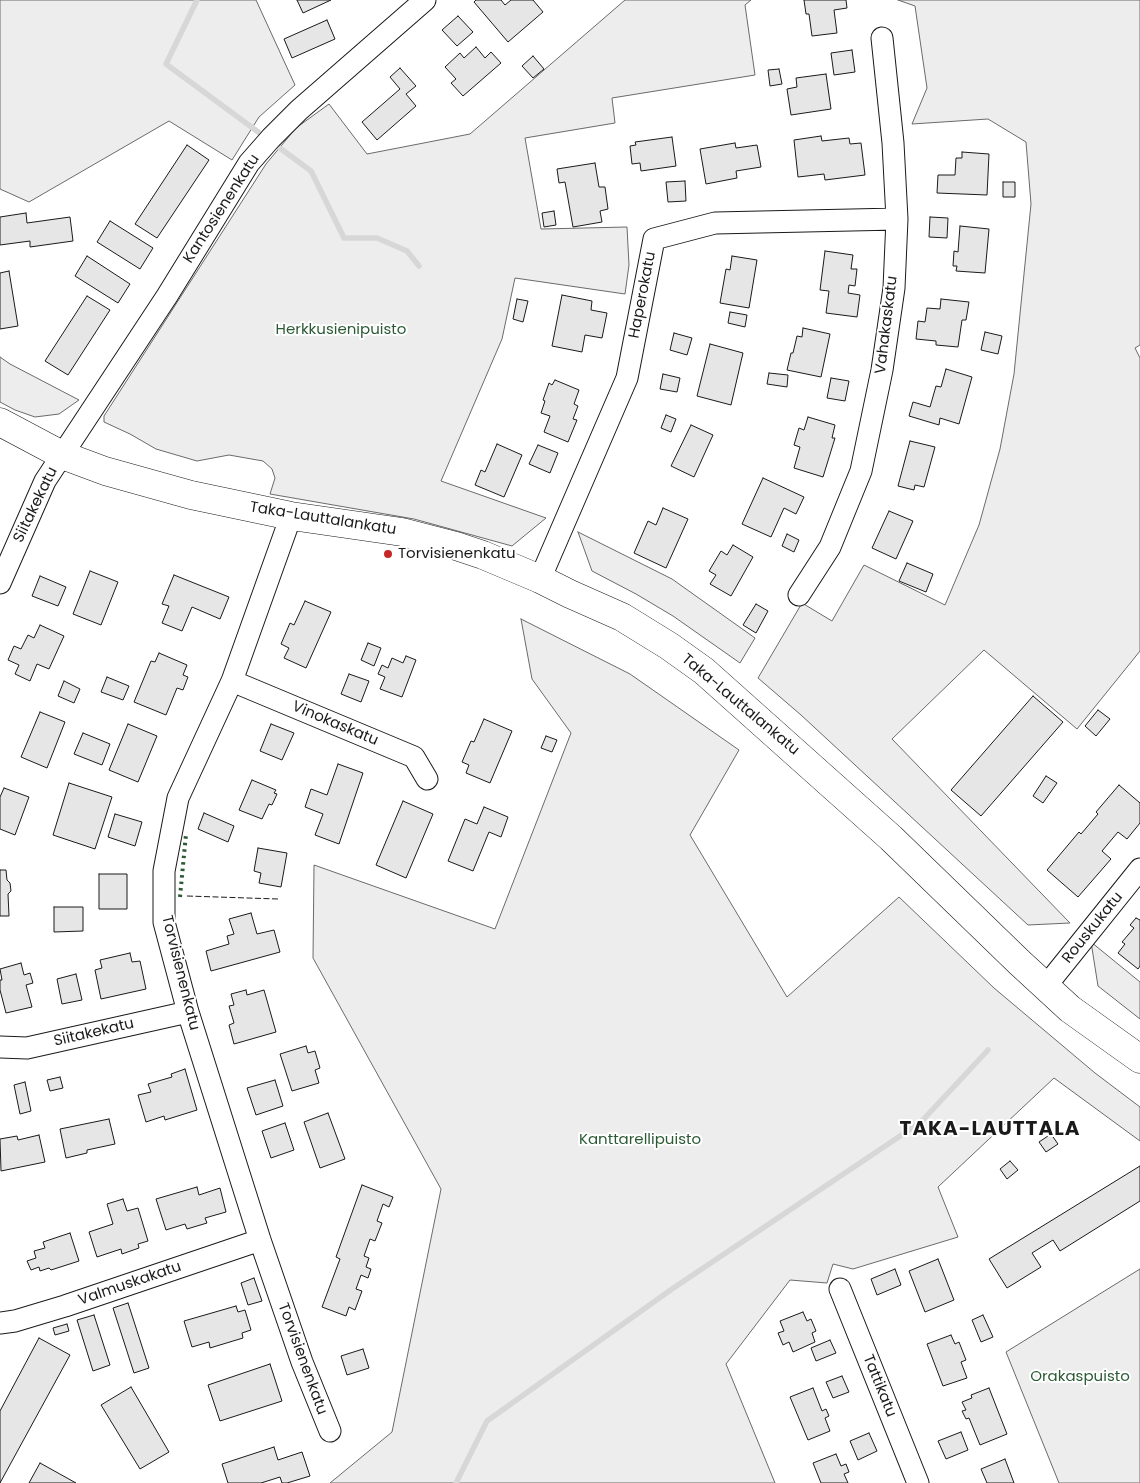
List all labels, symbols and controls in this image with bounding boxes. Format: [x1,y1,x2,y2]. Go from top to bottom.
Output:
street label: Kantosienenkatu [180,151,264,267]
street label: Haperokatu [626,250,660,340]
street label: Vahakaskatu [872,275,902,375]
park label: Herkkusienipuisto [276,321,406,339]
street label: Siitakekatu [10,464,62,546]
street label: Taka-Lauttalankatu [248,499,398,539]
place label: Torvisienenkatu [398,545,516,563]
marker: Torvisienenkatu [382,548,394,560]
street label: Taka-Lauttalankatu [678,651,802,759]
street label: Vinokaskatu [289,698,381,750]
street label: Rouskukatu [1059,889,1127,967]
street label: Torvisienenkatu [157,914,203,1032]
street label: Siitakekatu [52,1015,136,1051]
district label: TAKA-LAUTTALA [898,1118,1082,1142]
park label: Kanttarellipuisto [579,1131,701,1149]
street label: Valmuskakatu [76,1258,184,1310]
street label: Torvisienenkatu [273,1301,331,1417]
street label: Tattikatu [858,1352,900,1420]
park label: Orakaspuisto [1030,1368,1130,1386]

